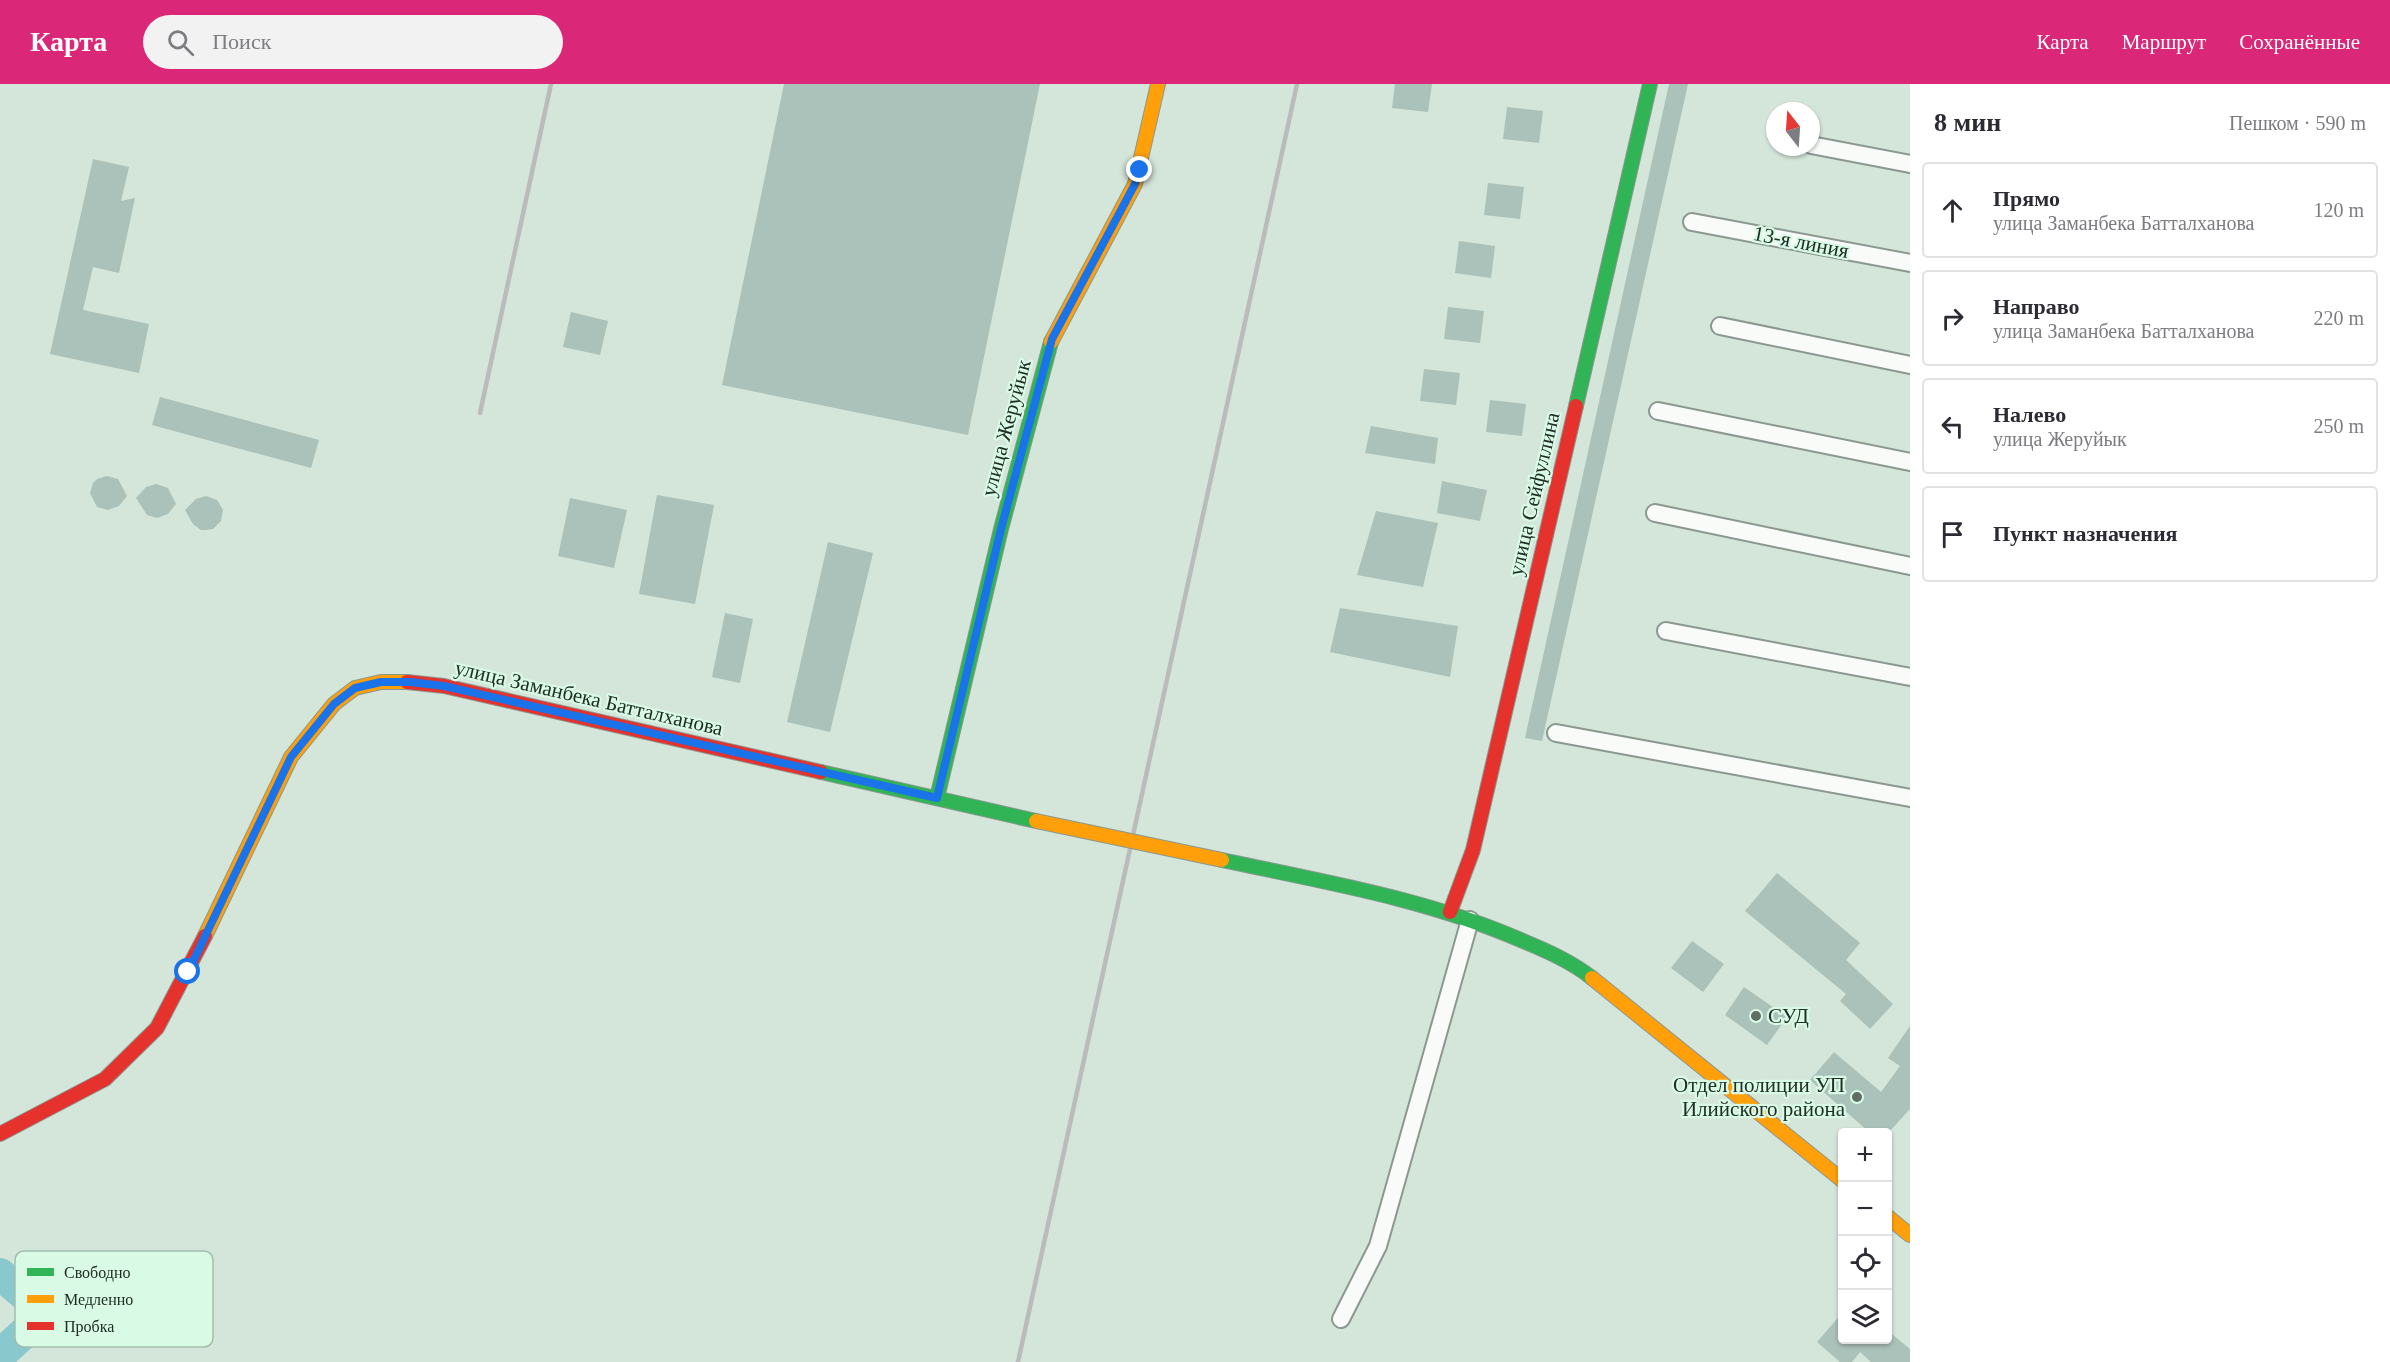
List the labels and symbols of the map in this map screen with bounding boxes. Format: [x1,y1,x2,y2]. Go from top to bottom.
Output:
north arrow [1766,102,1820,156]
route end [1126,156,1152,182]
street label: 13-я линия [1751,221,1851,263]
street label: улица Жеруйык [976,356,1036,499]
street label: улица Сейфуллина [1503,409,1565,578]
street label: улица Заманбека Батталханова [453,655,726,741]
route start [174,958,200,984]
place label: СУД [1768,1004,1809,1028]
marker: СУД [1749,1009,1763,1023]
place label: Отдел полиции УП Илийского района [1673,1073,1846,1121]
marker: Отдел полиции УП Илийского района [1850,1090,1864,1104]
legend [15,1251,213,1347]
text: Свободно [64,1264,131,1282]
text: Медленно [64,1291,133,1309]
text: Пробка [64,1318,114,1336]

